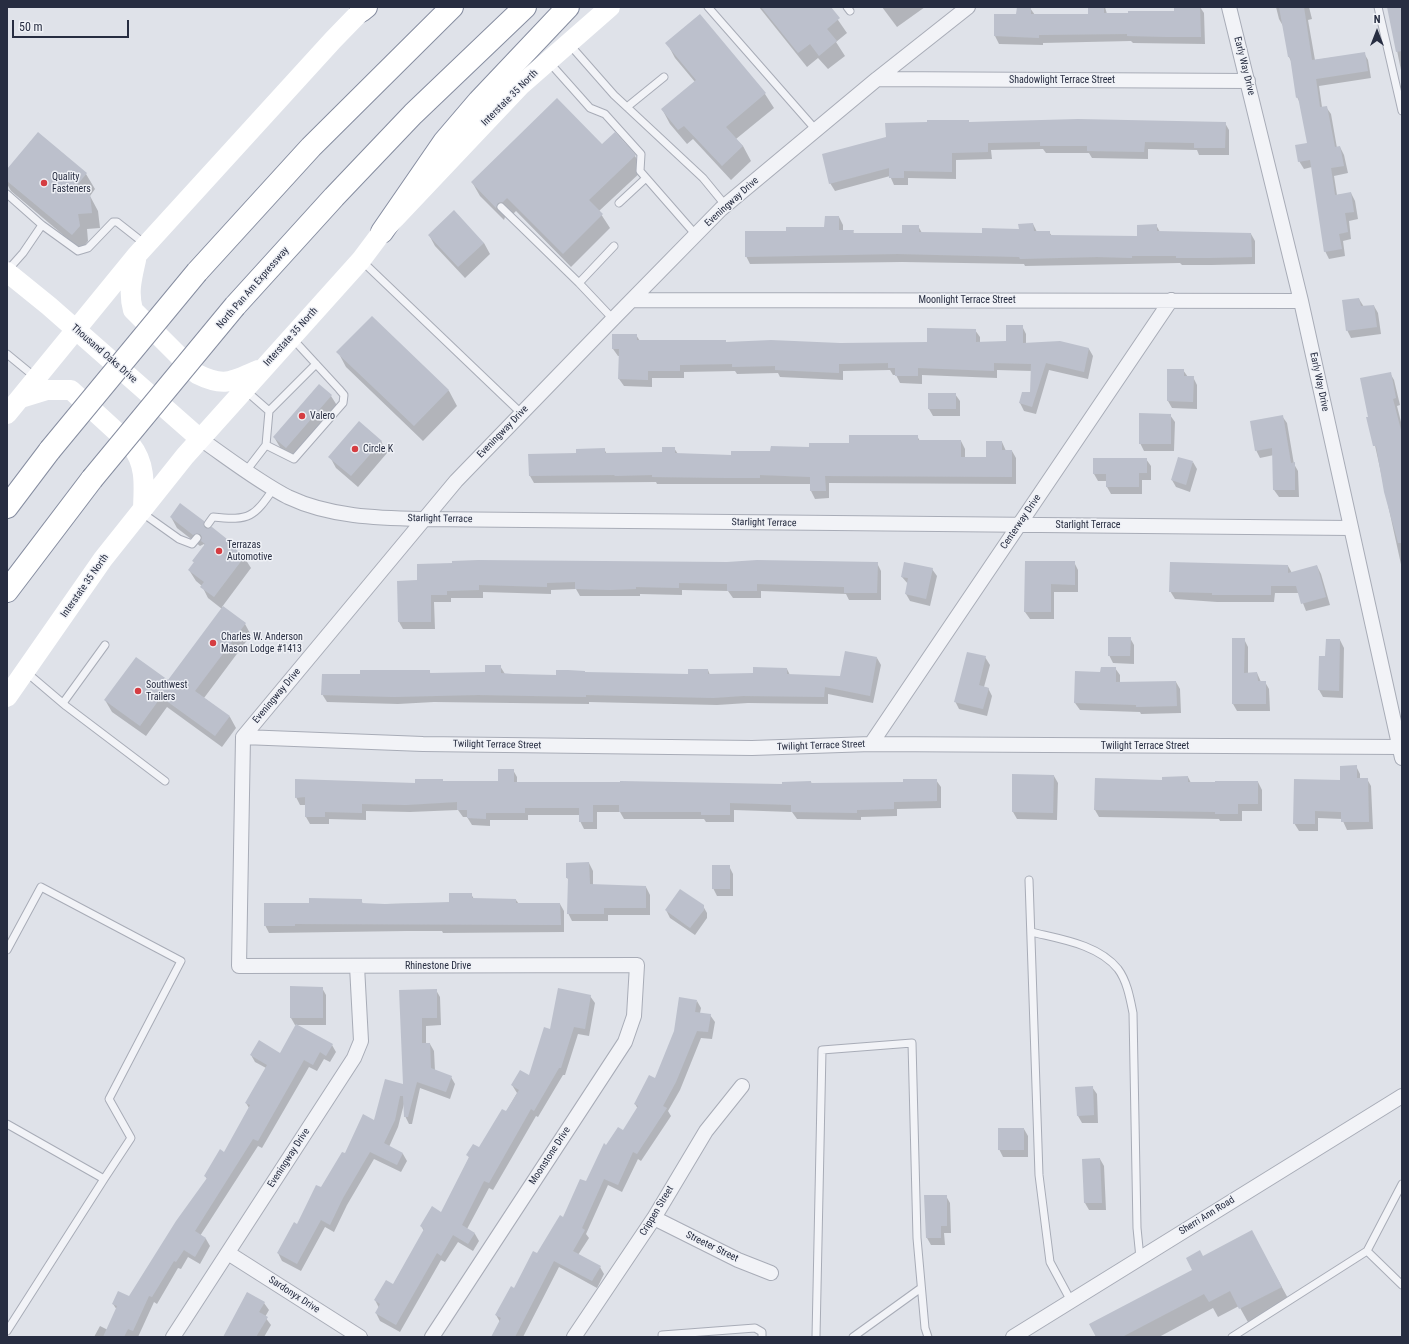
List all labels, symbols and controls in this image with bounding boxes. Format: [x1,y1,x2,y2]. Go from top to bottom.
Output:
scale bar [14,12,131,38]
north arrow [1357,12,1397,52]
text: N [1374,13,1380,26]
text: 50 m [19,20,43,34]
street label: Early Way Drive [1231,35,1257,97]
street label: Interstate 35 North [479,67,541,129]
street label: Shadowlight Terrace Street [1009,74,1115,86]
place label: Quality Fasteners [52,171,91,194]
street label: Eveningway Drive [703,175,761,229]
marker: Quality Fasteners [39,178,49,188]
street label: North Pan Am Expressway [214,245,292,331]
street label: Moonlight Terrace Street [918,294,1016,306]
street label: Interstate 35 North [262,305,320,369]
street label: Thousand Oaks Drive [69,322,139,386]
street label: Early Way Drive [1307,351,1331,413]
street label: Eveningway Drive [475,403,531,461]
place label: Valero [310,410,335,422]
marker: Valero [297,411,307,421]
place label: Circle K [363,443,393,455]
marker: Circle K [350,444,360,454]
street label: Centerway Drive [998,492,1044,552]
street label: Starlight Terrace [407,512,473,526]
street label: Starlight Terrace [731,516,797,530]
street label: Starlight Terrace [1056,519,1120,531]
place label: Terrazas Automotive [227,539,272,562]
marker: Terrazas Automotive [214,546,224,556]
street label: Interstate 35 North [59,552,111,620]
place label: Charles W. Anderson Mason Lodge #1413 [221,631,303,654]
marker: Charles W. Anderson Mason Lodge #1413 [208,638,218,648]
street label: Eveningway Drive [250,666,304,726]
place label: Southwest Trailers [146,679,188,702]
marker: Southwest Trailers [133,686,143,696]
street label: Twilight Terrace Street [453,738,541,752]
street label: Twilight Terrace Street [777,738,865,754]
street label: Twilight Terrace Street [1101,740,1189,752]
street label: Rhinestone Drive [405,960,471,972]
street label: Moonstone Drive [527,1125,573,1187]
street label: Eveningway Drive [265,1126,313,1190]
street label: Crippen Street [637,1184,677,1238]
street label: Sherri Ann Road [1177,1194,1237,1238]
street label: Streeter Street [684,1229,740,1265]
street label: Sardonyx Drive [266,1274,322,1316]

